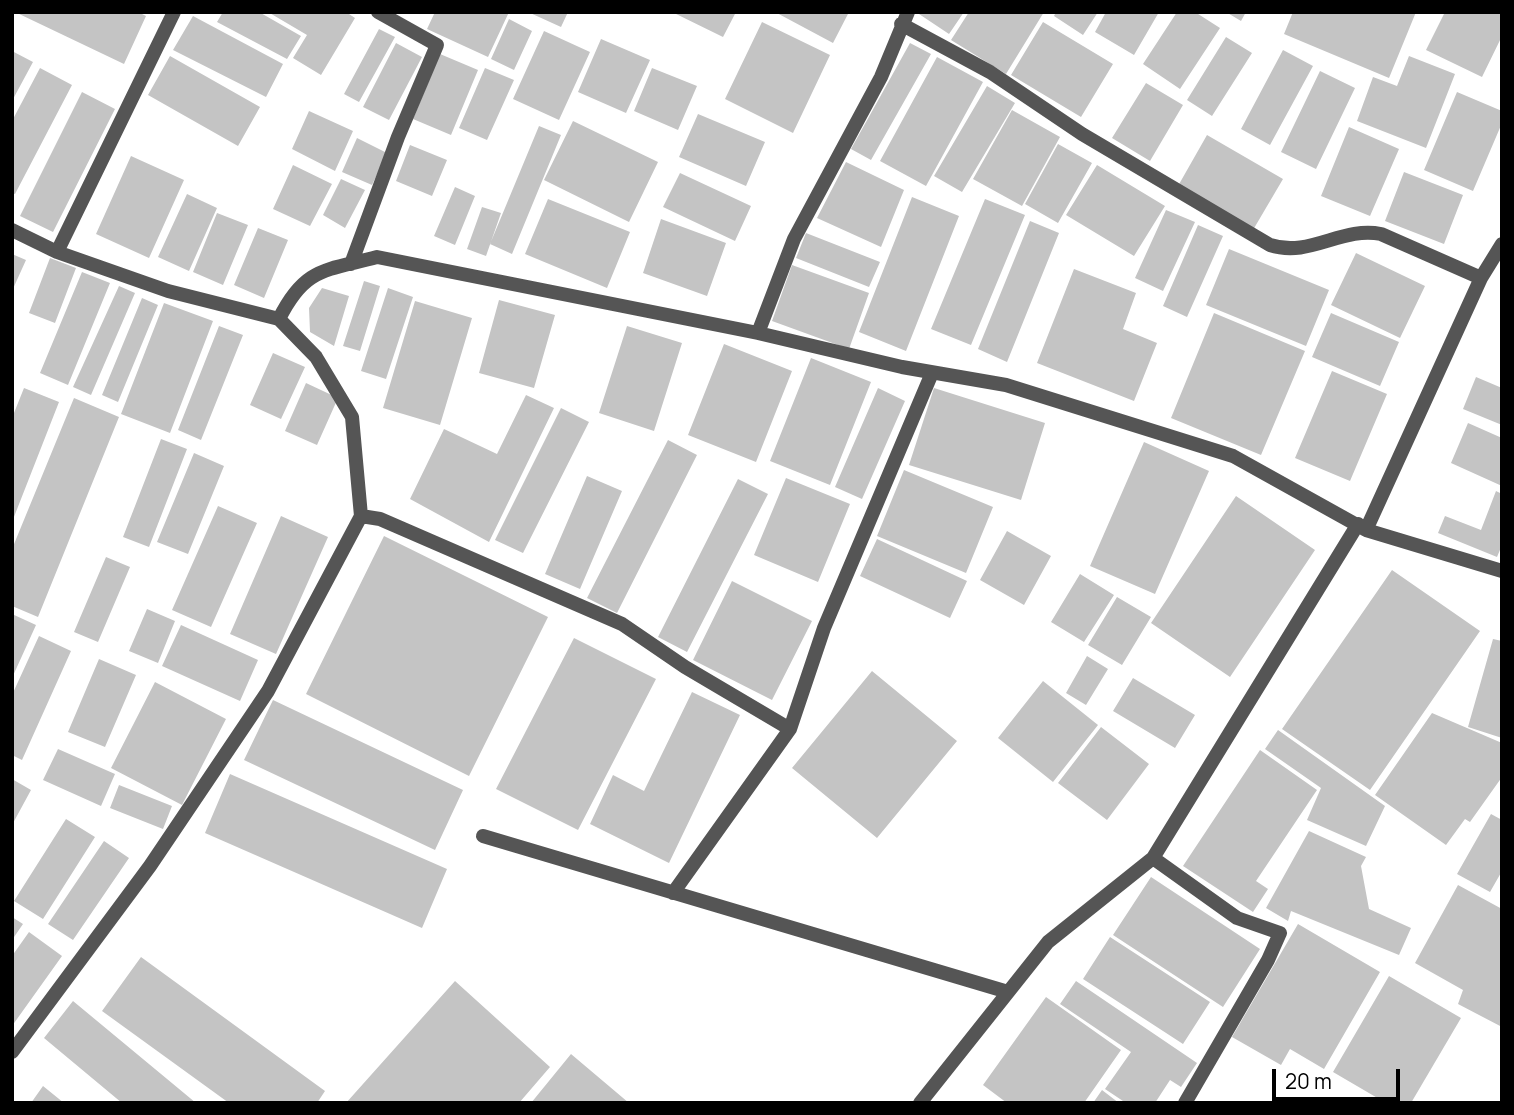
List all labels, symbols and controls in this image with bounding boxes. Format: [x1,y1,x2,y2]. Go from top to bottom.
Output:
scale bar [1276,1056,1404,1100]
text: 20 m [1285,1067,1332,1095]

